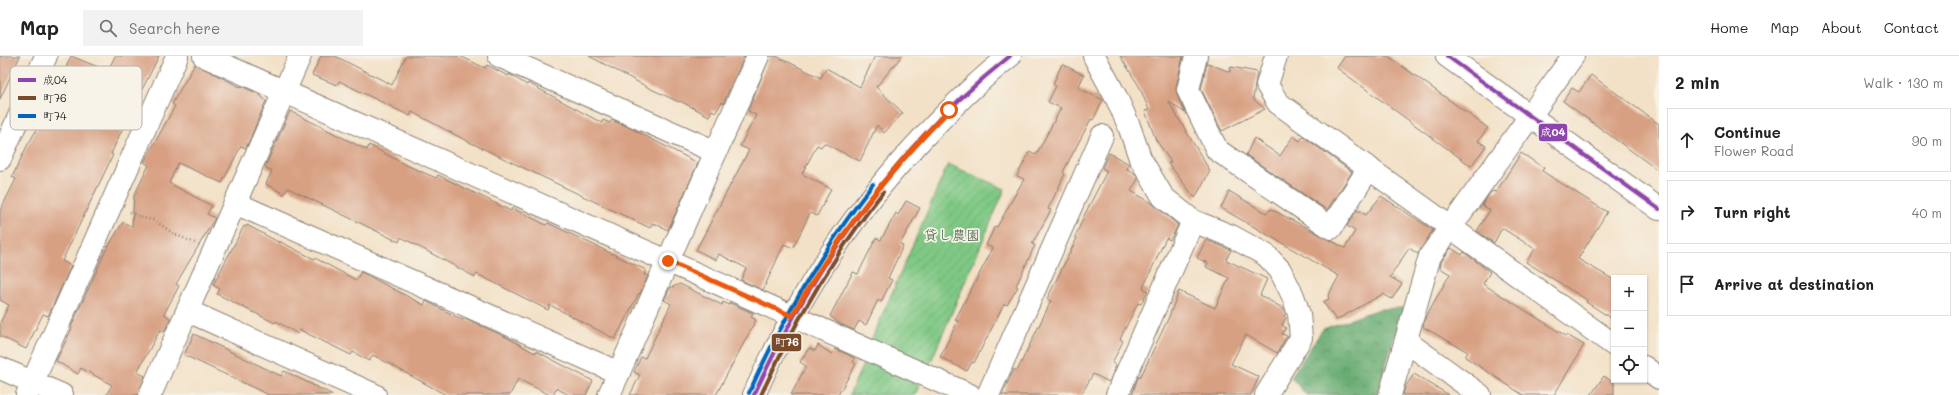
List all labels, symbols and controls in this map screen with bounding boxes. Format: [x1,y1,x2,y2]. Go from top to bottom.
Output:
search box [83,10,363,46]
text: Map [20,15,59,40]
icon: search [97,17,119,39]
text: Search here [129,18,220,38]
text: Home [1710,18,1748,37]
text: Map [1770,18,1799,37]
text: About [1821,18,1862,37]
text: Contact [1884,18,1939,37]
legend [10,66,142,130]
text: 2 min [1675,71,1720,93]
text: 成04 [43,72,68,87]
text: Walk · 130 m [1863,74,1943,91]
text: 町76 [43,90,67,105]
route start [940,101,958,119]
text: 町74 [43,108,67,123]
text: Continue [1714,122,1781,142]
line badge: 成04 [1538,123,1568,142]
text: 成04 [1540,124,1566,139]
icon: ahead [1676,129,1698,151]
text: 90 m [1912,132,1942,149]
text: Flower Road [1714,142,1793,159]
icon: right [1676,201,1698,223]
text: Turn right [1714,202,1791,222]
text: 40 m [1912,204,1942,221]
park label: 貸し農園 [924,225,980,244]
route end [659,252,677,270]
icon: arrive [1676,273,1698,295]
text: Arrive at destination [1714,274,1874,294]
map controls [1611,275,1647,383]
button: + [1611,275,1647,311]
button: − [1611,311,1647,347]
line badge: 町76 [771,333,802,352]
text: 町76 [775,334,799,349]
button: locate [1611,347,1647,383]

